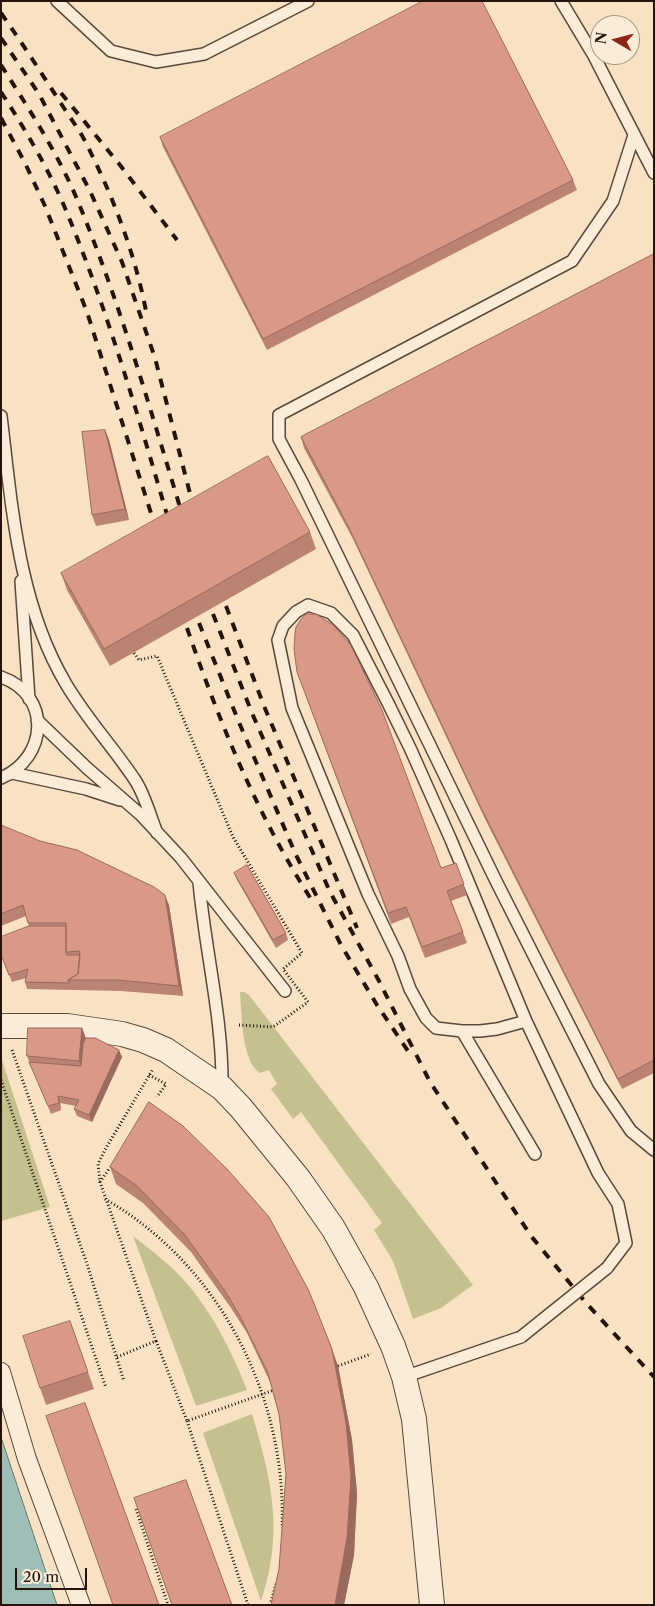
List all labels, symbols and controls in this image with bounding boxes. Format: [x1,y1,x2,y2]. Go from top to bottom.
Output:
north arrow [590,15,640,65]
text: N [591,31,611,45]
scale bar [18,1558,90,1590]
text: 20 m [23,1567,59,1586]

